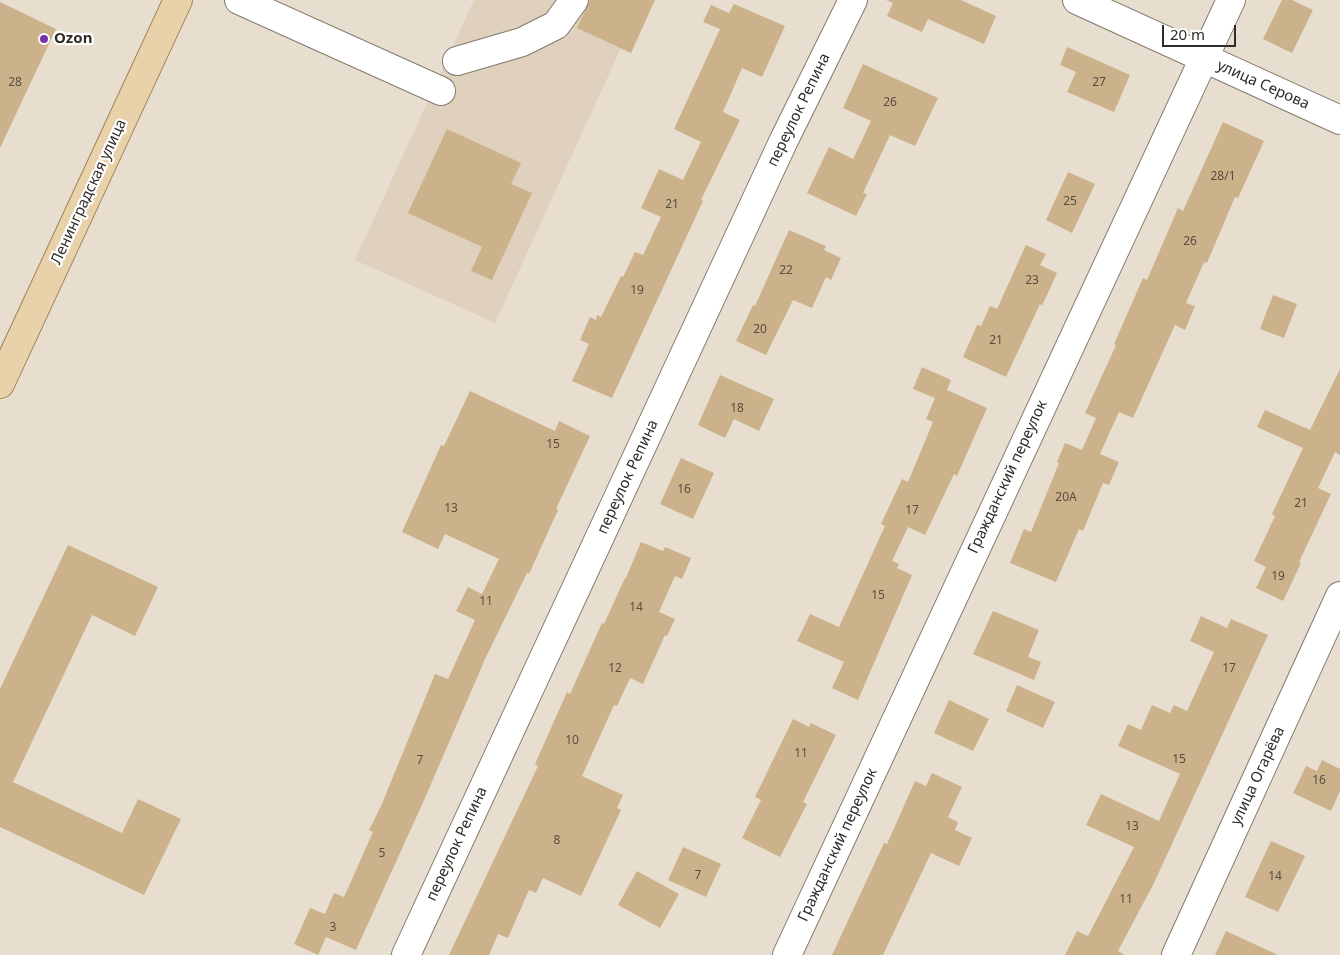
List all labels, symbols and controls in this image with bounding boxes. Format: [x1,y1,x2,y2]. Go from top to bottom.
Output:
scale bar [1165,15,1239,47]
text: 20 m [1170,24,1205,44]
place label: Ozon [54,30,92,48]
marker: Ozon [38,33,50,45]
street label: переулок Репина [764,50,834,170]
street label: улица Серова [1214,57,1312,113]
house number: 28 [8,76,22,90]
house number: 27 [1092,76,1106,90]
house number: 26 [883,96,897,110]
street label: Ленинградская улица [47,117,131,267]
house number: 28/1 [1210,170,1236,184]
house number: 25 [1063,195,1077,209]
house number: 21 [665,198,679,212]
house number: 26 [1183,235,1197,249]
house number: 22 [779,264,793,278]
house number: 23 [1025,274,1039,288]
house number: 19 [630,284,644,298]
house number: 20 [753,323,767,337]
house number: 21 [989,334,1003,348]
street label: Гражданский переулок [965,397,1051,557]
house number: 18 [730,402,744,416]
street label: переулок Репина [594,417,662,537]
house number: 15 [546,438,560,452]
house number: 16 [677,483,691,497]
house number: 20А [1055,491,1077,505]
house number: 21 [1294,497,1308,511]
house number: 13 [444,502,458,516]
house number: 17 [905,504,919,518]
house number: 19 [1271,570,1285,584]
house number: 15 [871,589,885,603]
house number: 11 [479,595,493,609]
house number: 14 [629,601,643,615]
house number: 12 [608,662,622,676]
house number: 17 [1222,662,1236,676]
street label: улица Огарёва [1227,724,1289,828]
house number: 10 [565,734,579,748]
house number: 11 [794,747,808,761]
house number: 15 [1172,753,1186,767]
house number: 7 [417,754,423,768]
street label: Гражданский переулок [795,765,881,925]
house number: 16 [1312,774,1326,788]
street label: переулок Репина [423,784,491,904]
house number: 13 [1125,820,1139,834]
house number: 8 [554,834,560,848]
house number: 5 [379,847,385,861]
house number: 7 [695,869,701,883]
house number: 14 [1268,870,1282,884]
house number: 11 [1119,893,1133,907]
house number: 3 [330,921,336,935]

